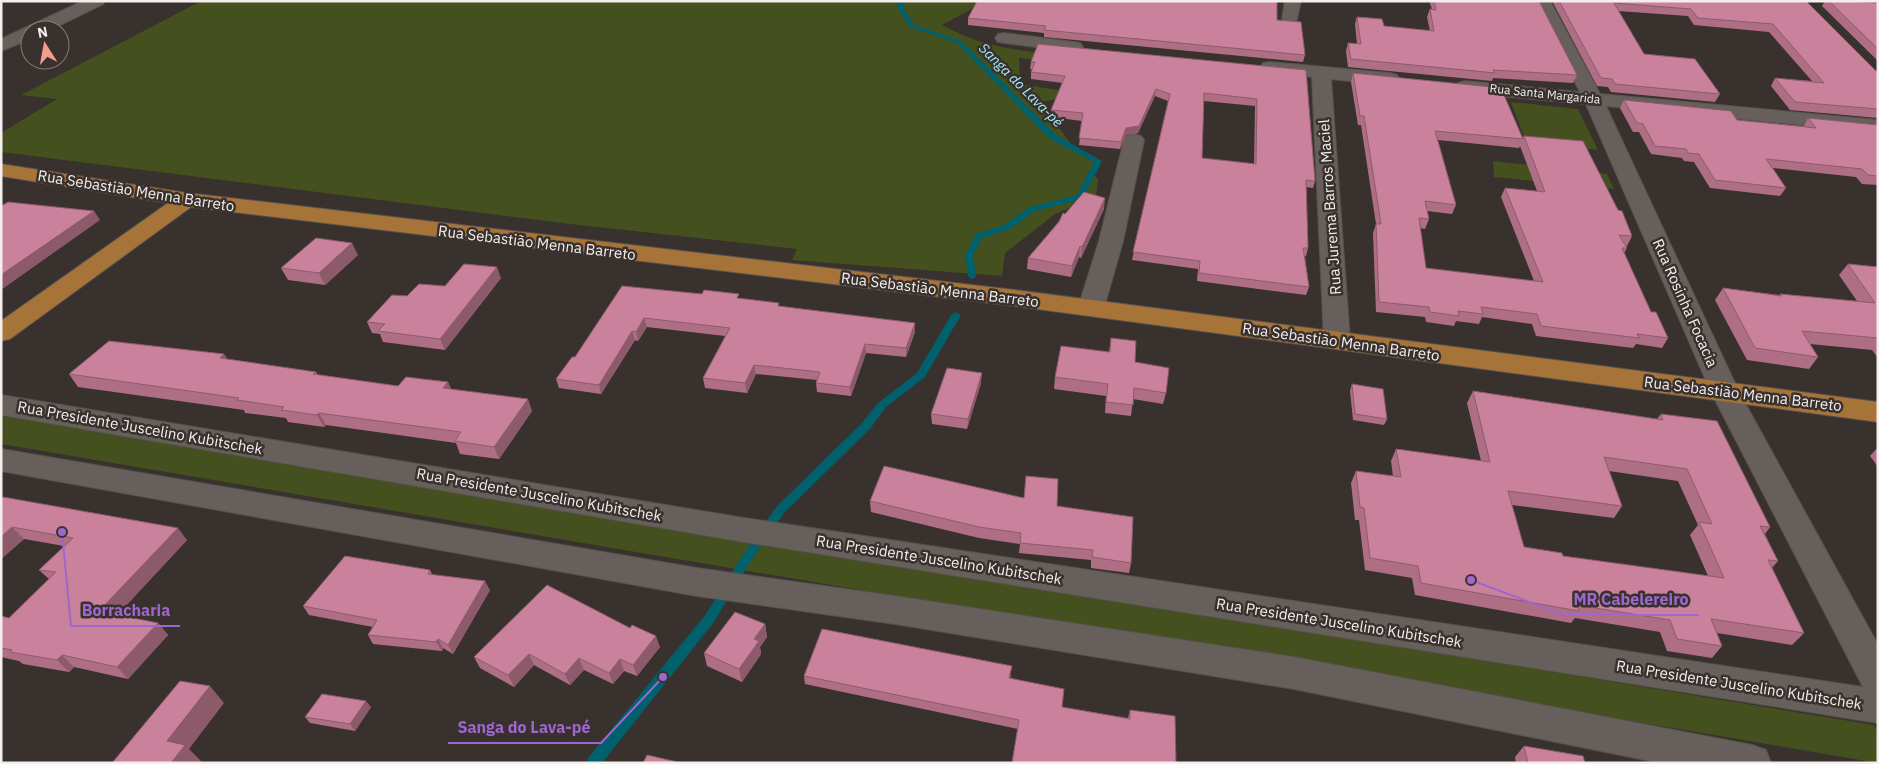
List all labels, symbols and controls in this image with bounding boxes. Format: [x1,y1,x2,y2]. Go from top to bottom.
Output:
north arrow [20,20,70,70]
text: N [36,22,49,42]
water label: Sanga do Lava-pé [975,39,1067,131]
street label: Rua Santa Margarida [1489,80,1602,107]
street label: Rua Jurema Barros Maciel [1314,119,1345,295]
street label: Rua Sebastião Menna Barreto [36,166,236,215]
street label: Rua Sebastião Menna Barreto [437,221,637,264]
street label: Rua Rosinha Focacia [1649,236,1722,370]
street label: Rua Sebastião Menna Barreto [840,268,1040,311]
street label: Rua Sebastião Menna Barreto [1241,318,1441,365]
street label: Rua Sebastião Menna Barreto [1643,372,1843,415]
street label: Rua Presidente Juscelino Kubitschek [16,397,264,458]
street label: Rua Presidente Juscelino Kubitschek [415,464,663,525]
street label: Rua Presidente Juscelino Kubitschek [815,531,1063,588]
callout: MR Cabelereiro [1564,584,1699,615]
text: MR Cabelereiro [1573,589,1689,609]
street label: Rua Presidente Juscelino Kubitschek [1215,594,1463,651]
callout: Borracharia [71,595,180,626]
text: Borracharia [82,600,170,620]
street label: Rua Presidente Juscelino Kubitschek [1615,656,1863,713]
callout: Sanga do Lava-pé [448,712,601,743]
text: Sanga do Lava-pé [458,717,590,737]

